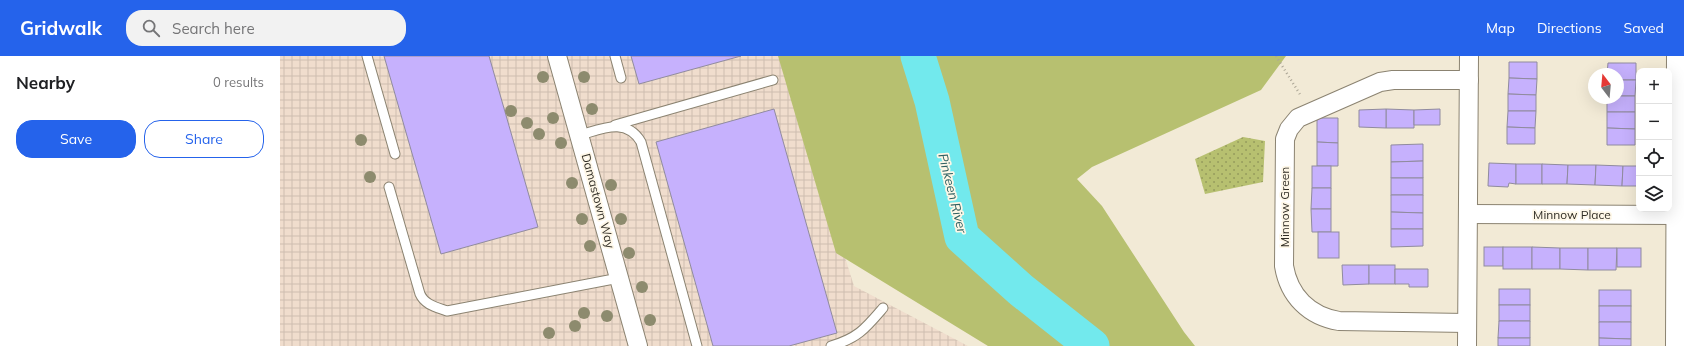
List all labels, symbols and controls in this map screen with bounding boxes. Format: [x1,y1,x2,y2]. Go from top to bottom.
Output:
search box [126,10,406,46]
text: Gridwalk [20,16,102,40]
icon: search [140,17,162,39]
text: Search here [172,19,255,38]
text: Map [1486,19,1515,37]
text: Directions [1537,19,1602,37]
text: Saved [1624,19,1664,37]
north arrow [1588,68,1624,104]
map controls [1636,68,1672,212]
button: + [1636,68,1672,104]
text: Nearby [16,72,75,93]
text: 0 results [213,74,264,90]
button: − [1636,104,1672,140]
button: Save [16,120,136,158]
button: Share [144,120,264,158]
button: locate [1636,140,1672,176]
water label: Pinkeen River [935,151,971,236]
street label: Damastown Way [579,152,619,250]
street label: Minnow Green [1277,167,1292,247]
button: layers [1636,176,1672,212]
street label: Minnow Place [1533,207,1611,222]

